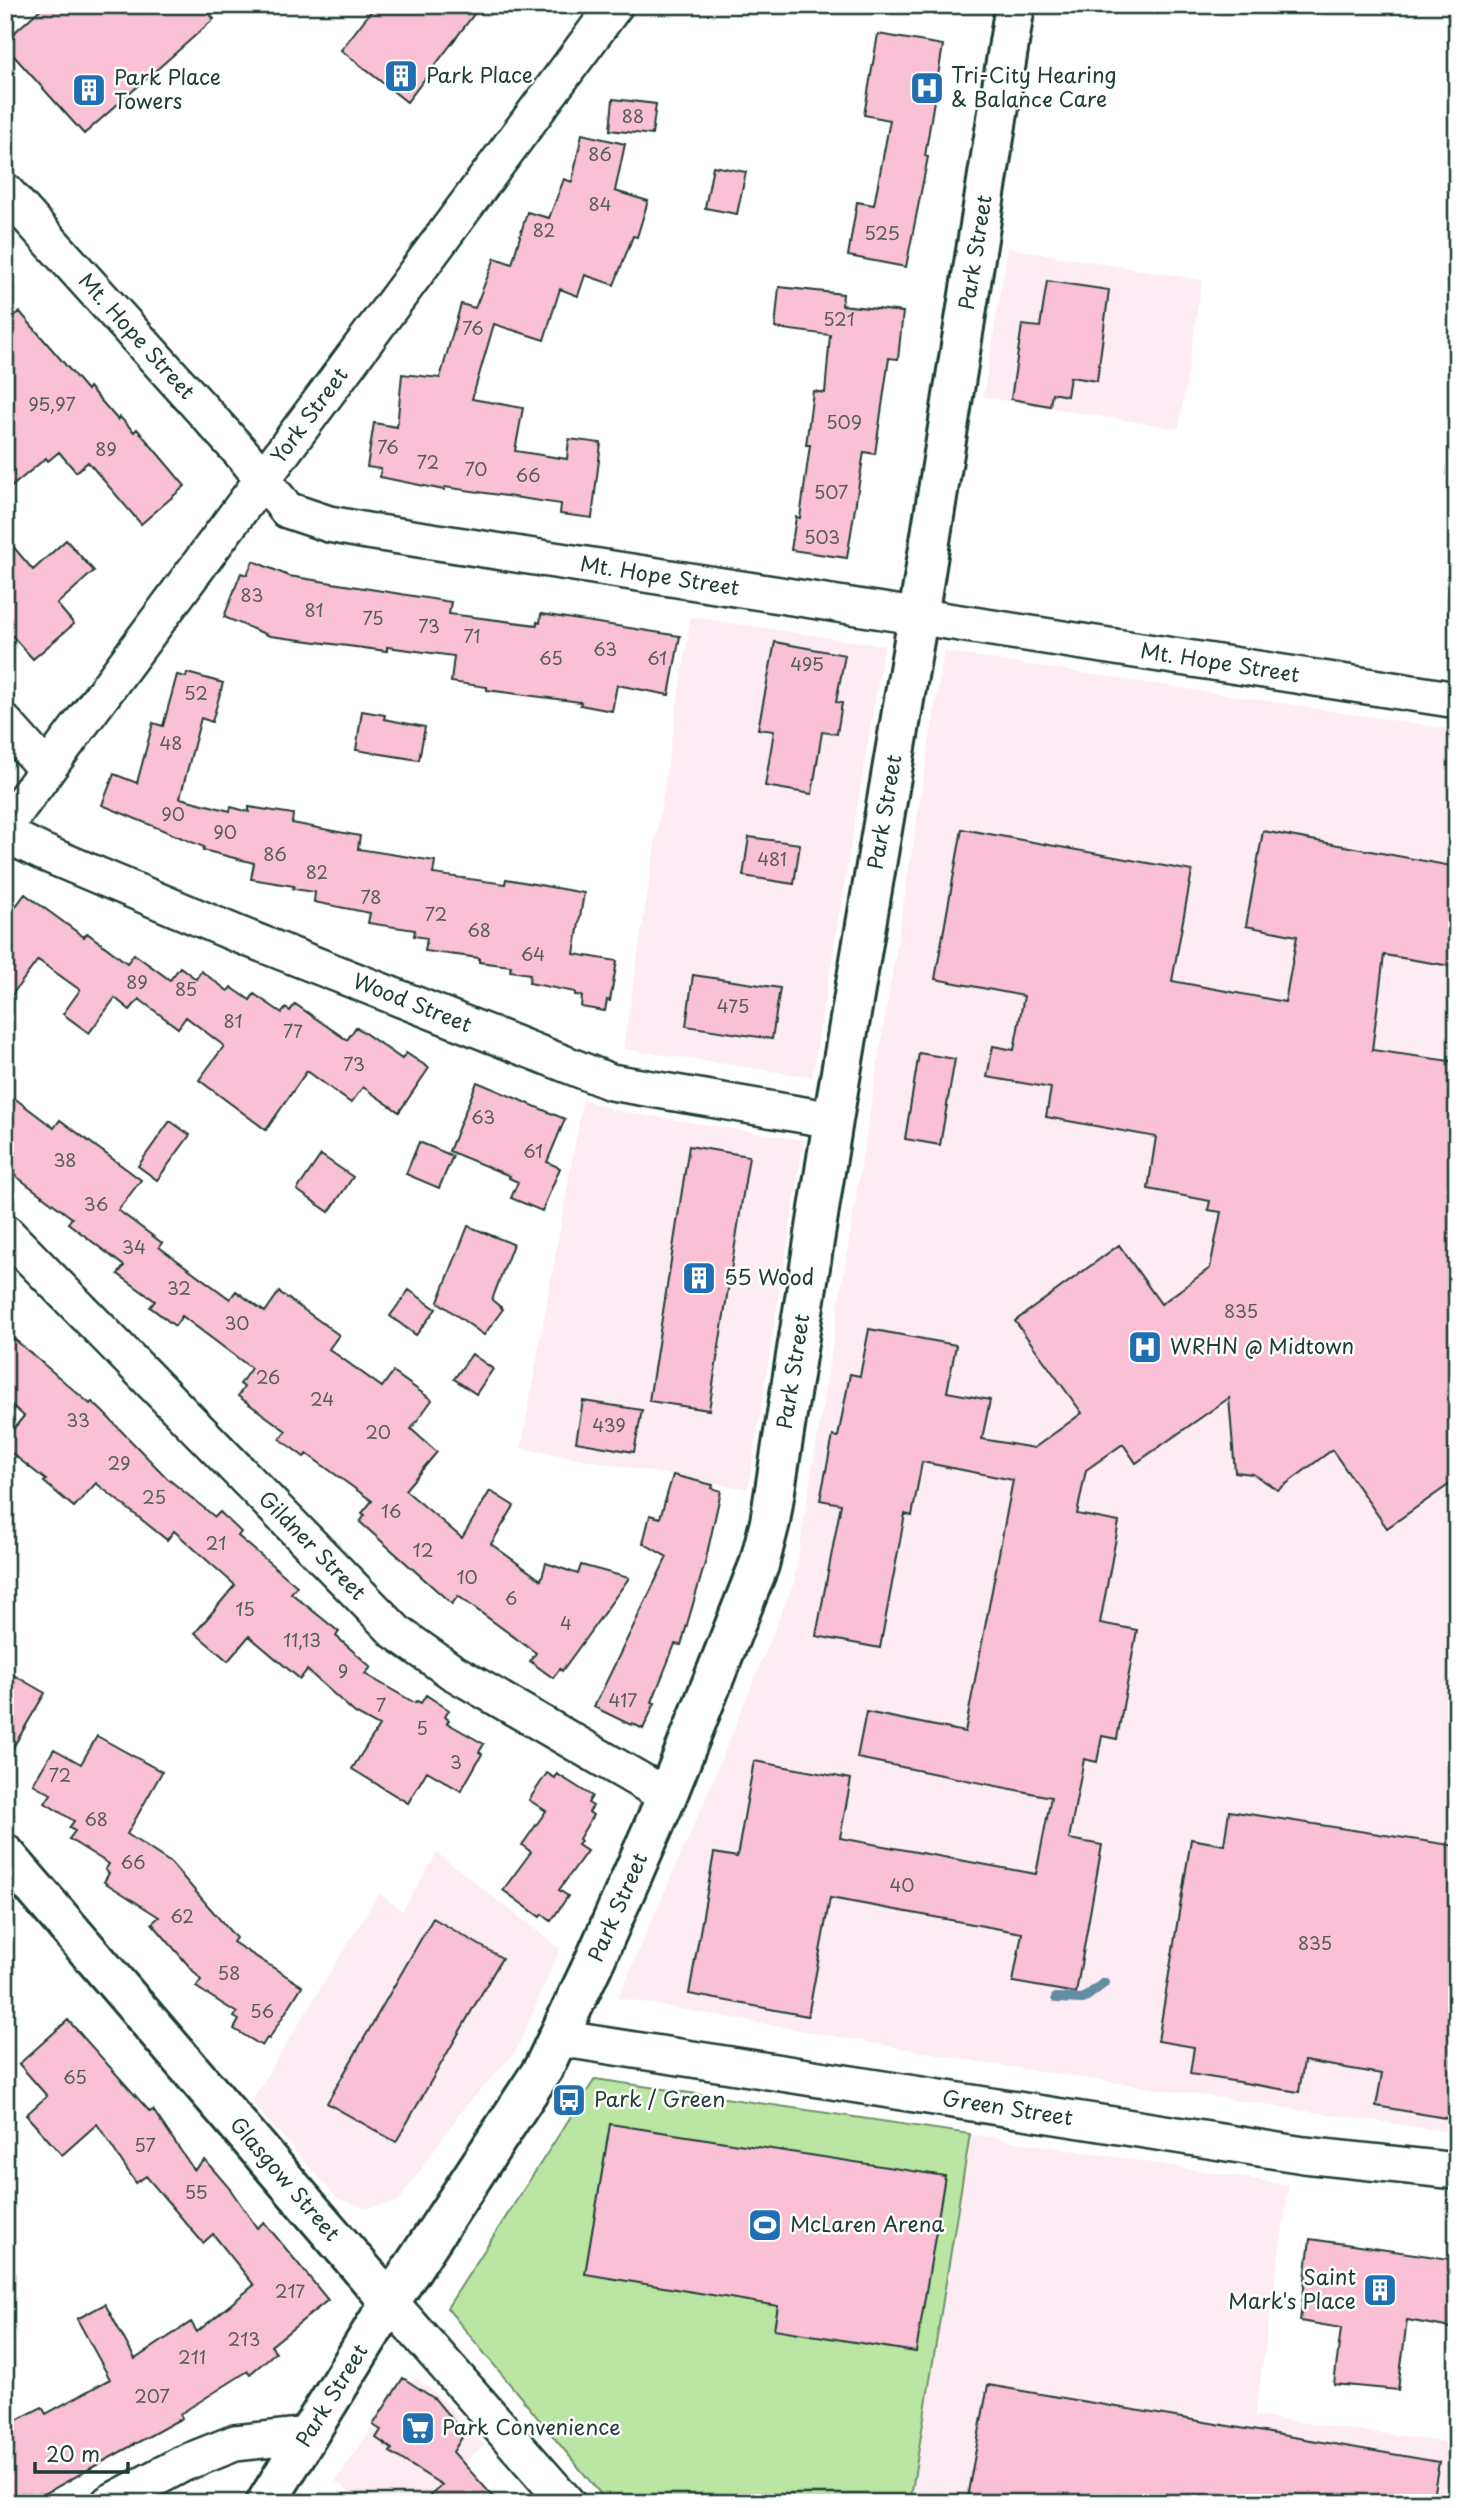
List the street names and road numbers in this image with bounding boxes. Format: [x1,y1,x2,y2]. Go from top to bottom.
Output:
street label: Park Street [949,192,999,312]
street label: Mt. Hope Street [72,265,203,406]
street label: York Street [262,360,355,469]
street label: Mt. Hope Street [578,546,742,603]
street label: Mt. Hope Street [1139,633,1302,689]
street label: Park Street [858,752,908,872]
street label: Wood Street [349,963,477,1039]
street label: Park Street [767,1312,816,1431]
street label: Gildner Street [252,1483,374,1606]
street label: Park Street [578,1847,654,1966]
street label: Green Street [940,2081,1075,2133]
street label: Glasgow Street [223,2109,349,2247]
street label: Park Street [286,2337,375,2452]

